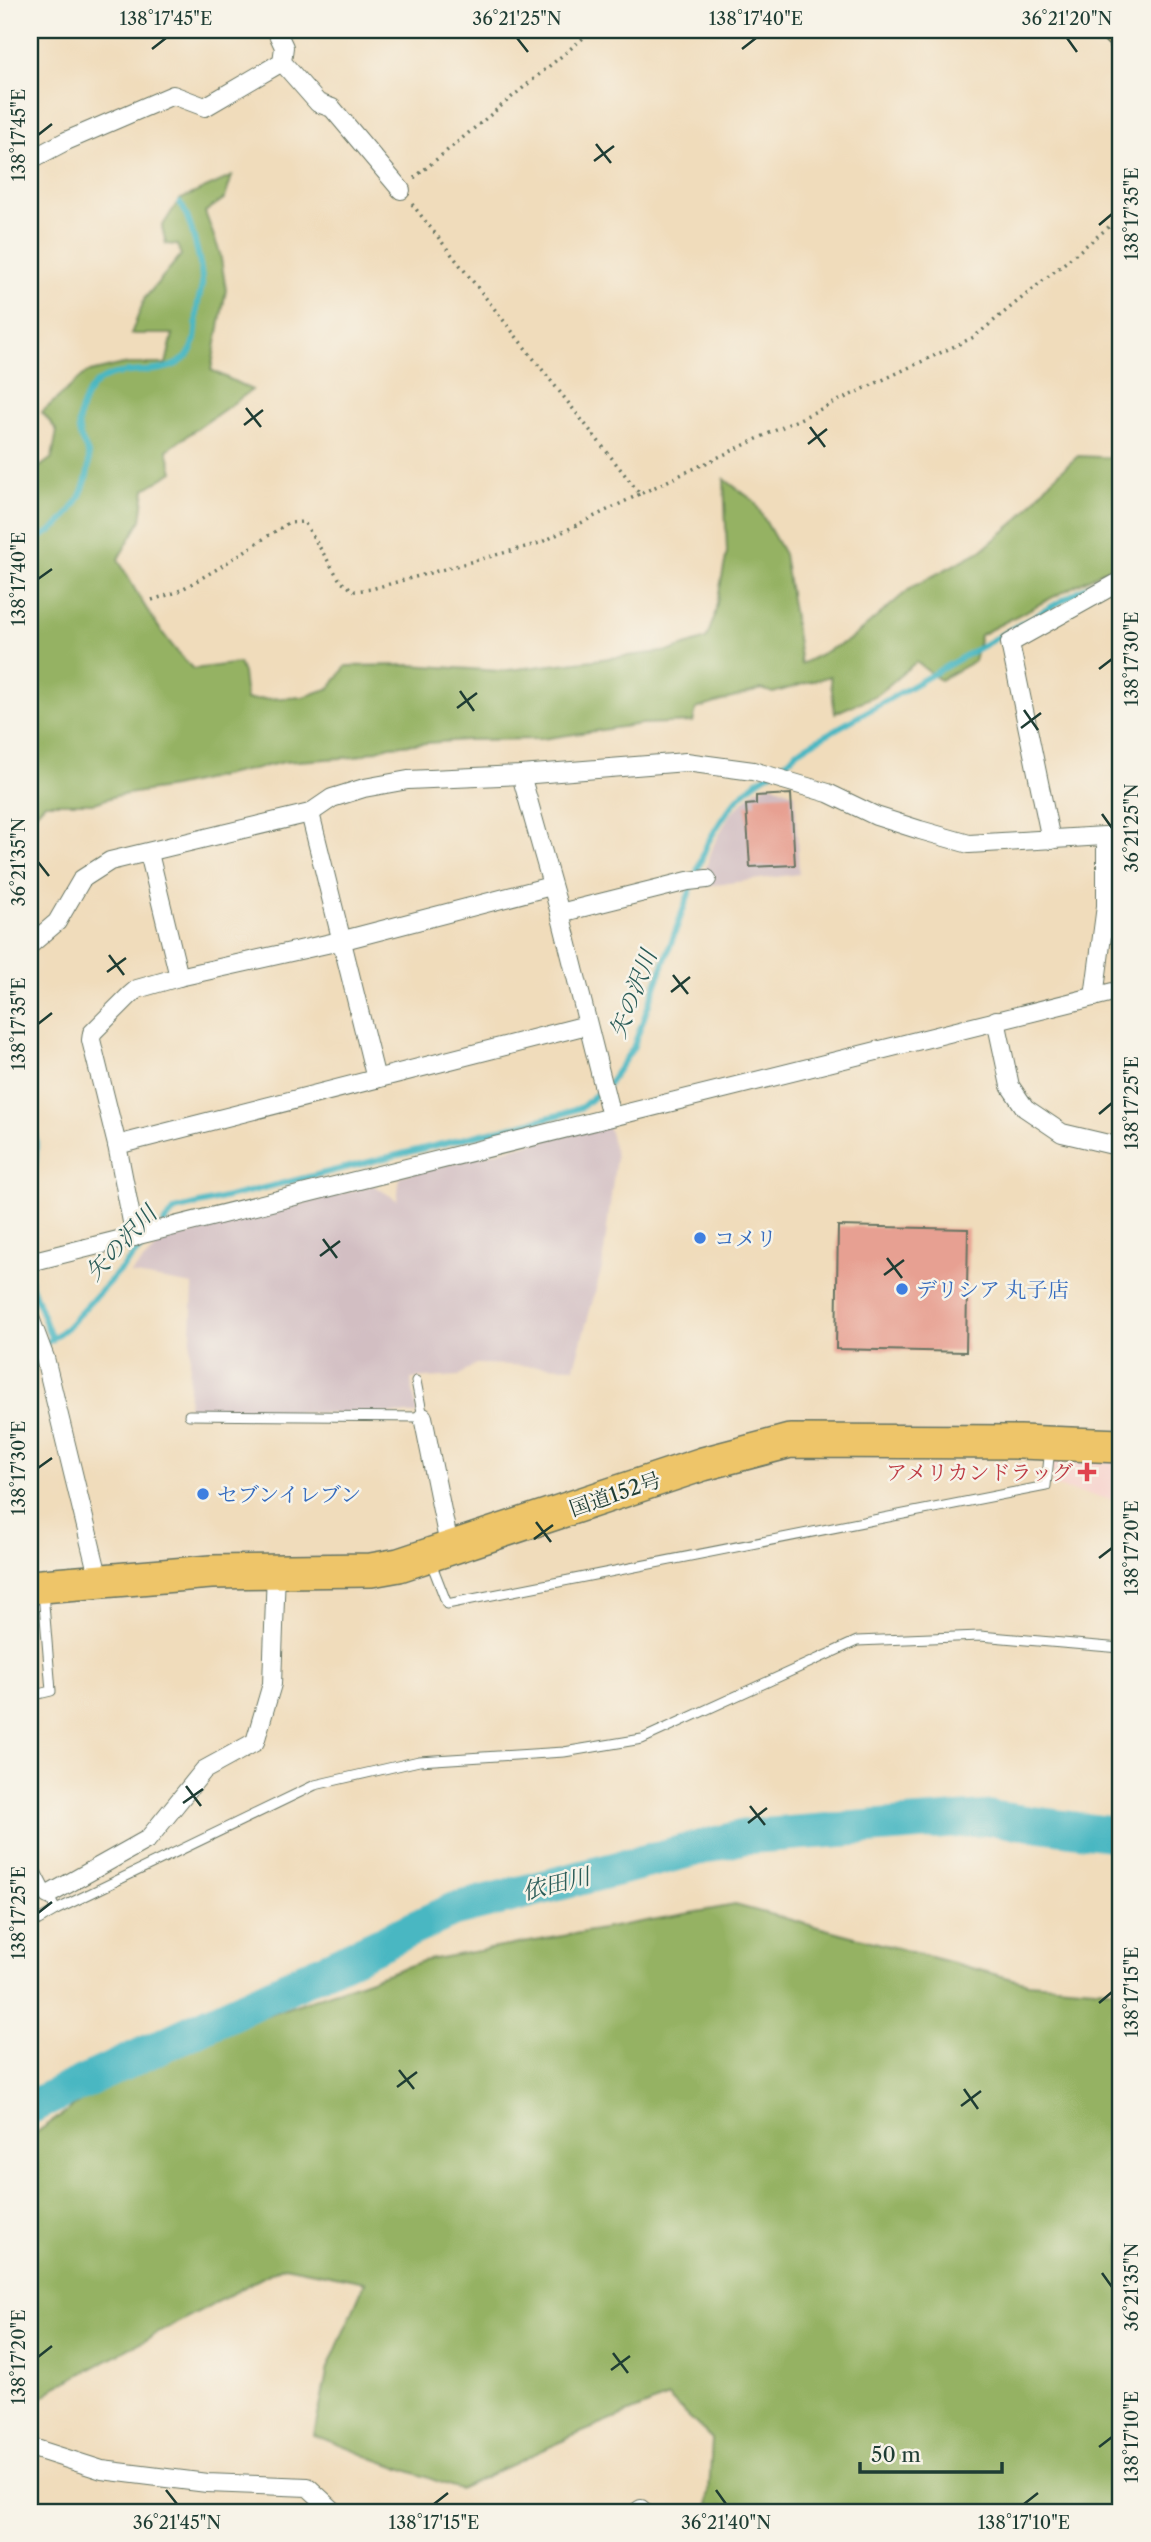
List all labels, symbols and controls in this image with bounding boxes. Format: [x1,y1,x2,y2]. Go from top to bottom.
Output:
text: 138°17'45"E [120,8,212,30]
text: 36°21'25"N [472,8,562,30]
text: 138°17'40"E [709,8,803,30]
text: 36°21'20"N [1022,8,1113,30]
text: 138°17'45"E [8,89,30,181]
text: 138°17'35"E [1121,167,1143,261]
text: 138°17'40"E [8,532,30,626]
text: 138°17'30"E [1121,612,1143,706]
text: 36°21'25"N [1121,783,1143,873]
text: 36°21'35"N [8,817,30,906]
water label: 矢の沢川 [603,943,664,1042]
text: 138°17'35"E [8,977,30,1071]
text: 138°17'25"E [1121,1056,1143,1150]
water label: 矢の沢川 [79,1198,165,1286]
place label: コメリ [714,1226,777,1251]
marker: コメリ [692,1230,708,1246]
place label: デリシア 丸子店 [916,1277,1069,1302]
marker: デリシア 丸子店 [894,1281,910,1297]
text: 138°17'30"E [8,1421,30,1515]
place label: アメリカンドラッグ [886,1460,1073,1485]
marker: アメリカンドラッグ [1079,1464,1095,1480]
street label: 国道152号 [566,1467,664,1521]
place label: セブンイレブン [217,1482,361,1507]
marker: セブンイレブン [195,1486,211,1502]
text: 138°17'20"E [1121,1500,1143,1596]
water label: 依田川 [519,1861,596,1906]
text: 138°17'25"E [8,1866,30,1960]
text: 138°17'15"E [1121,1947,1143,2037]
text: 36°21'35"N [1121,2242,1143,2331]
text: 138°17'20"E [8,2309,30,2405]
text: 138°17'10"E [1121,2391,1143,2483]
scale bar [860,2430,1002,2474]
text: 50 m [871,2442,921,2467]
text: 36°21'45"N [133,2512,221,2534]
text: 138°17'15"E [389,2512,479,2534]
text: 36°21'40"N [681,2512,771,2534]
text: 138°17'10"E [978,2512,1070,2534]

